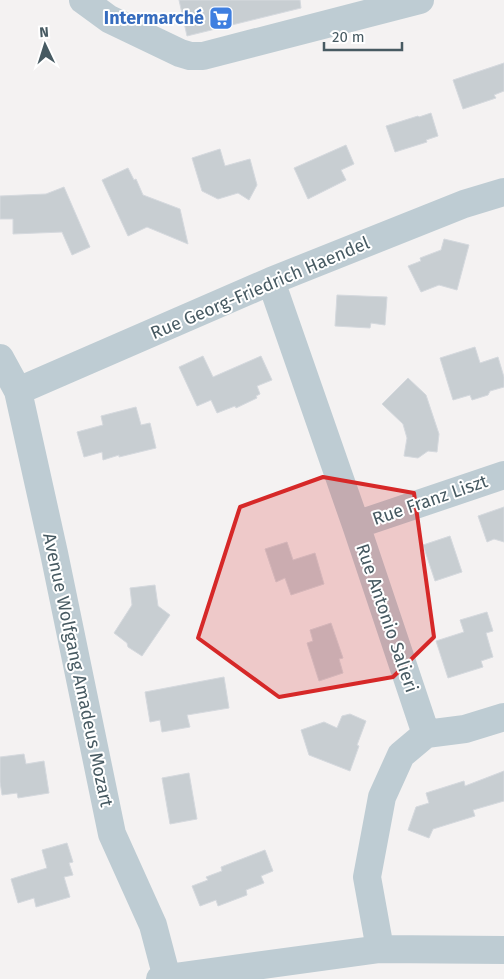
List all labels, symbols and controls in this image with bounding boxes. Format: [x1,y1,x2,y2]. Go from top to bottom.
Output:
supermarket icon: Intermarché [208,5,234,31]
place label: Intermarché [104,7,204,29]
north arrow [20,20,70,70]
scale bar [324,20,402,52]
text: N [39,24,49,41]
text: 20 m [332,28,365,46]
street label: Rue Georg-Friedrich Haendel [147,232,373,344]
street label: Rue Franz Liszt [370,470,491,530]
street label: Avenue Wolfgang Amadeus Mozart [38,531,118,809]
street label: Rue Antonio Salieri [351,541,423,695]

